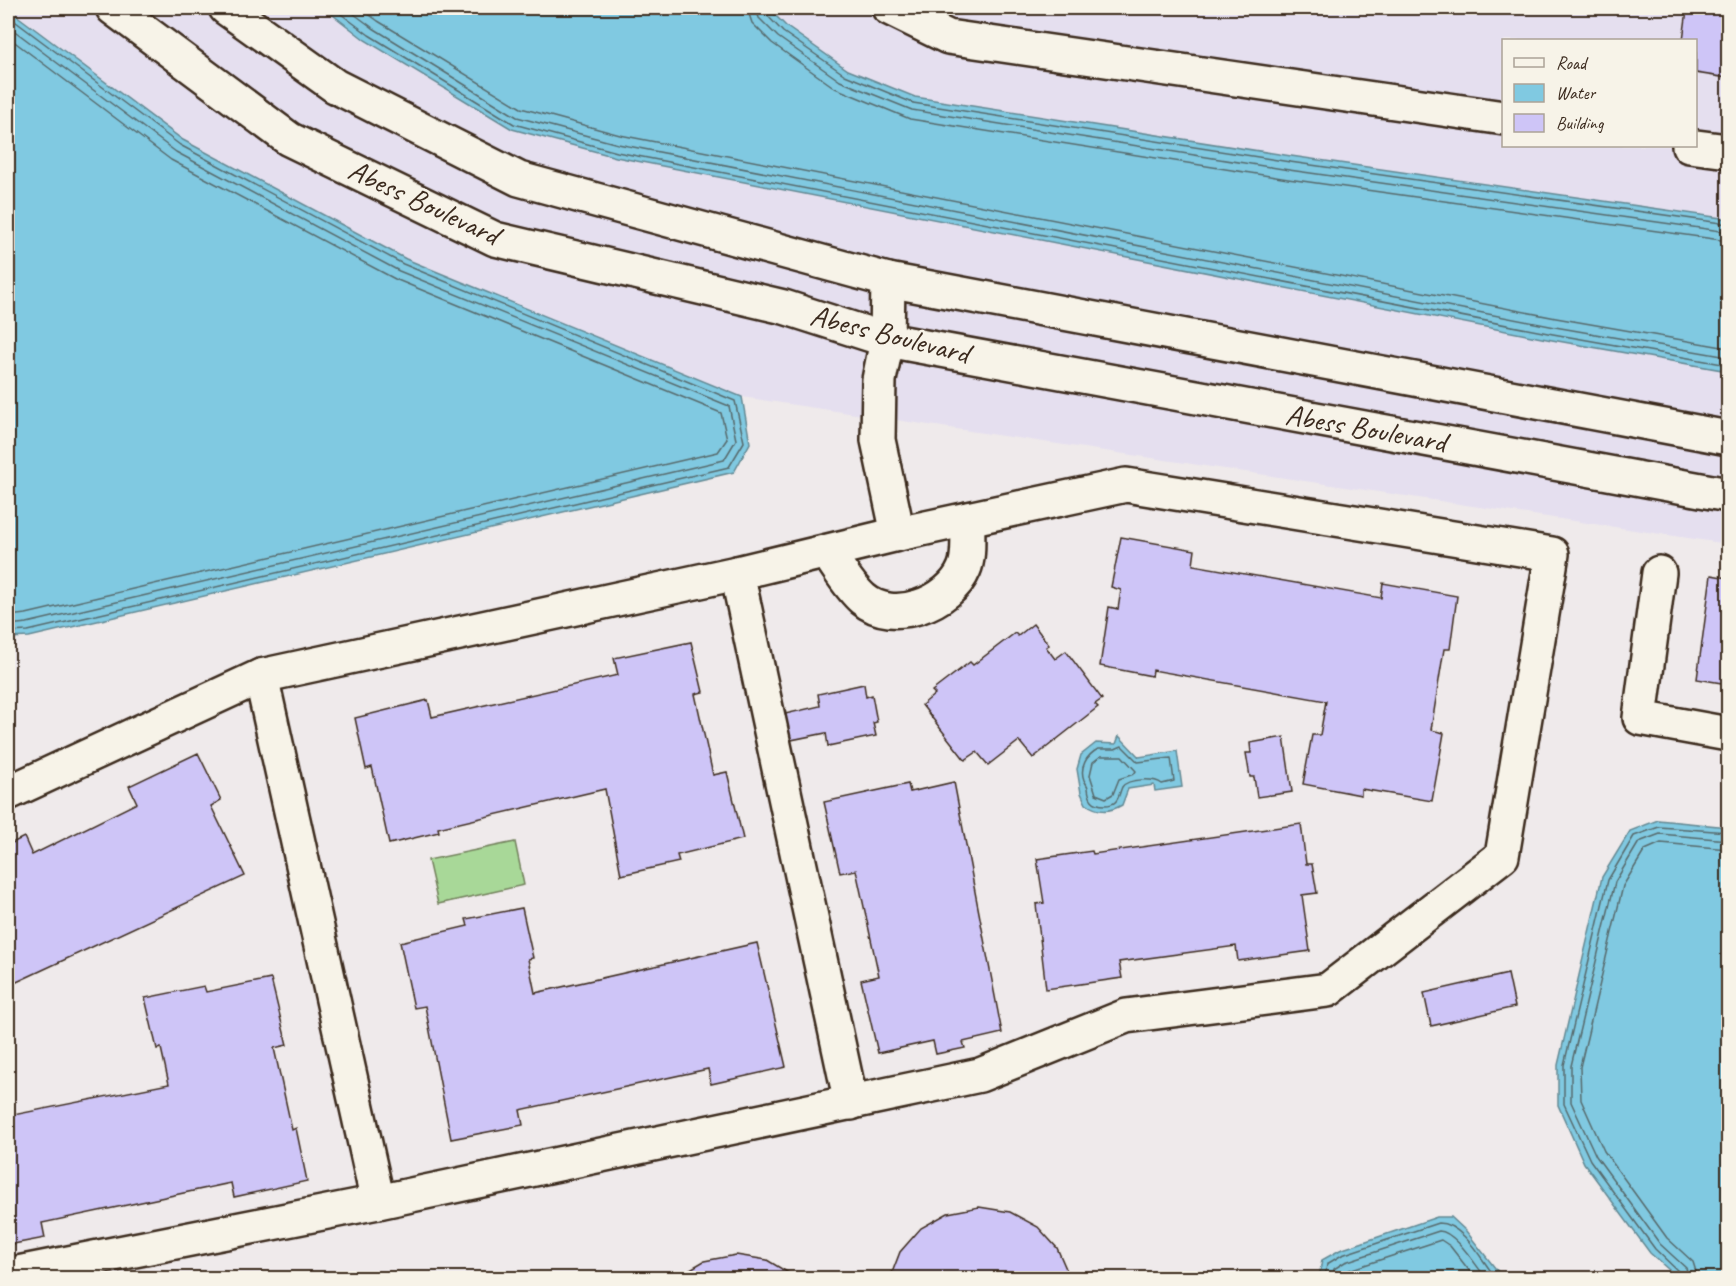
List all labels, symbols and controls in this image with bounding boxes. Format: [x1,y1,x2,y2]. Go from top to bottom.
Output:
legend [1502,39,1697,147]
text: Road [1556,52,1589,74]
text: Water [1556,82,1597,104]
text: Building [1556,112,1605,134]
street label: Abess Boulevard [342,150,509,255]
street label: Abess Boulevard [807,296,977,373]
street label: Abess Boulevard [1283,395,1453,462]

